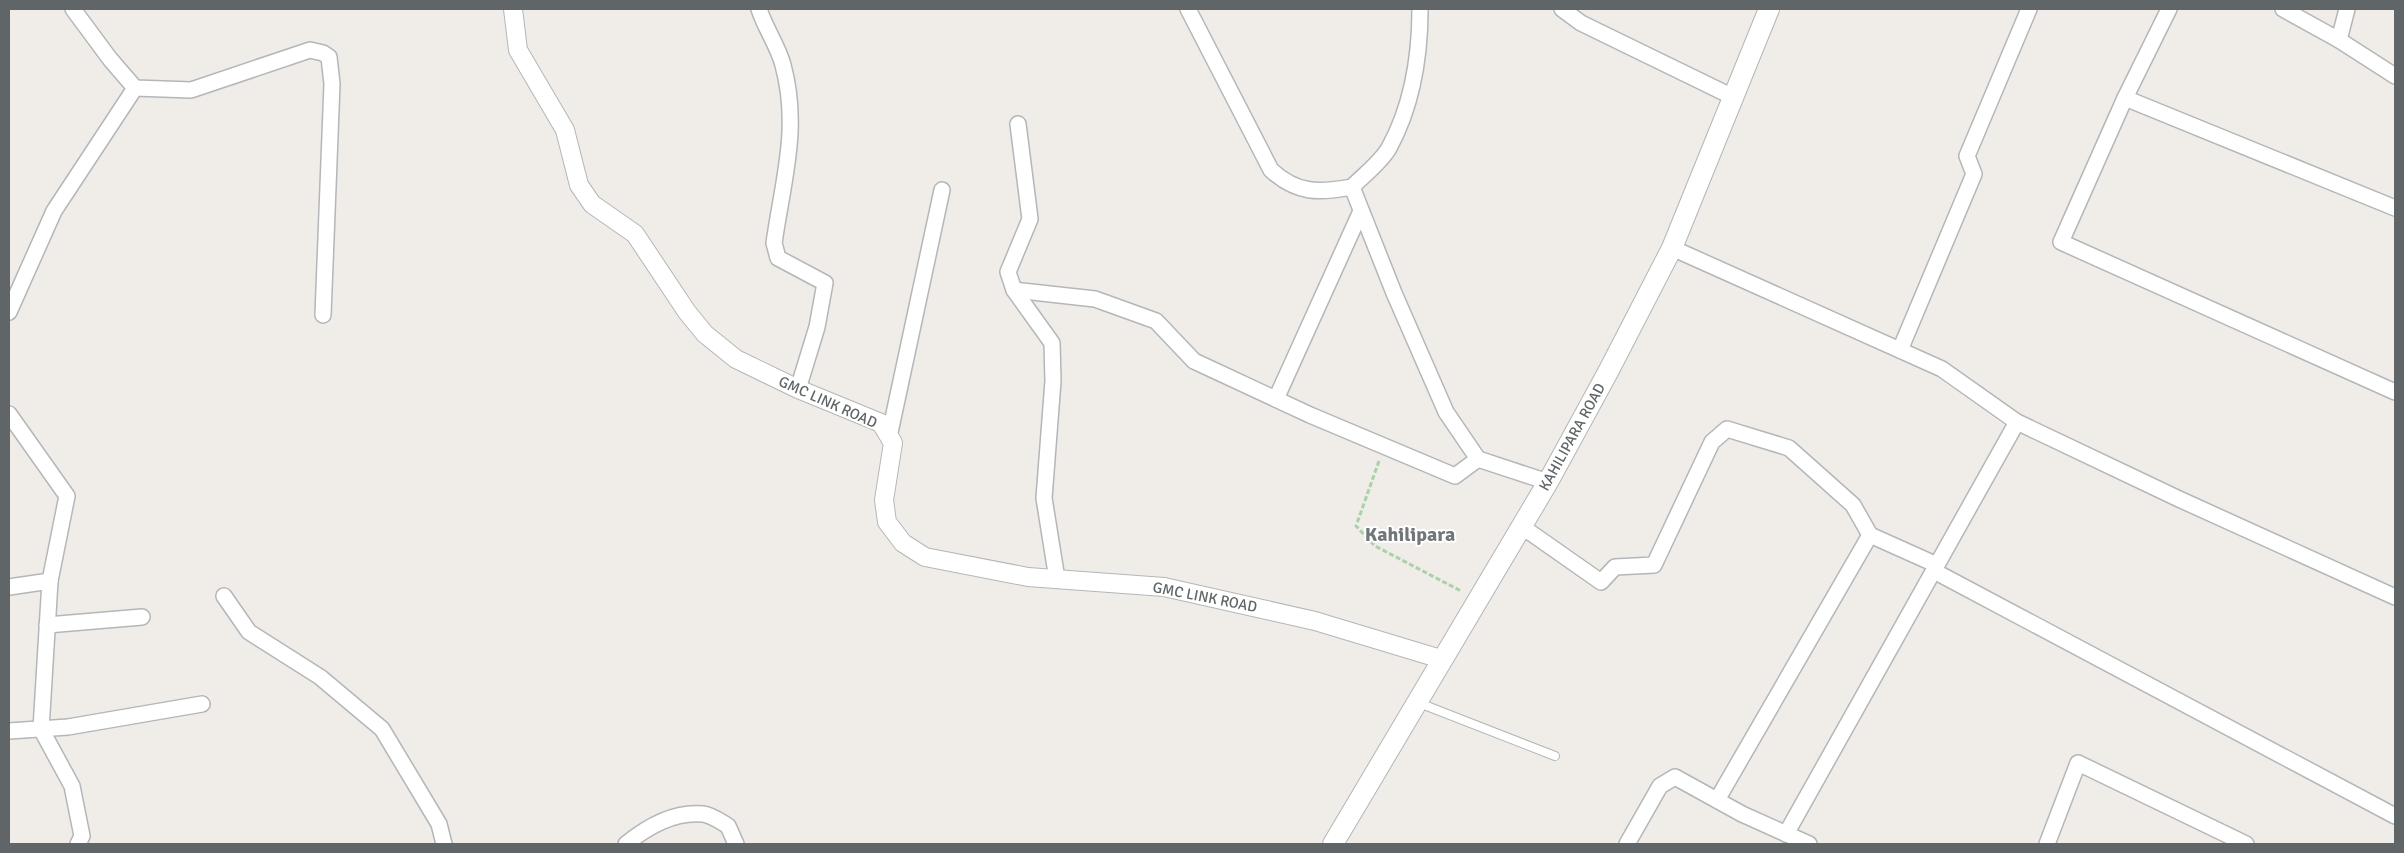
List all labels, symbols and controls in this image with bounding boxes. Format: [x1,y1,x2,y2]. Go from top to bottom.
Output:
street label: GMC LINK ROAD [776,372,880,432]
street label: KAHILIPARA ROAD [1535,380,1609,494]
district label: Kahilipara [1365,522,1455,547]
street label: GMC LINK ROAD [1151,578,1259,616]

